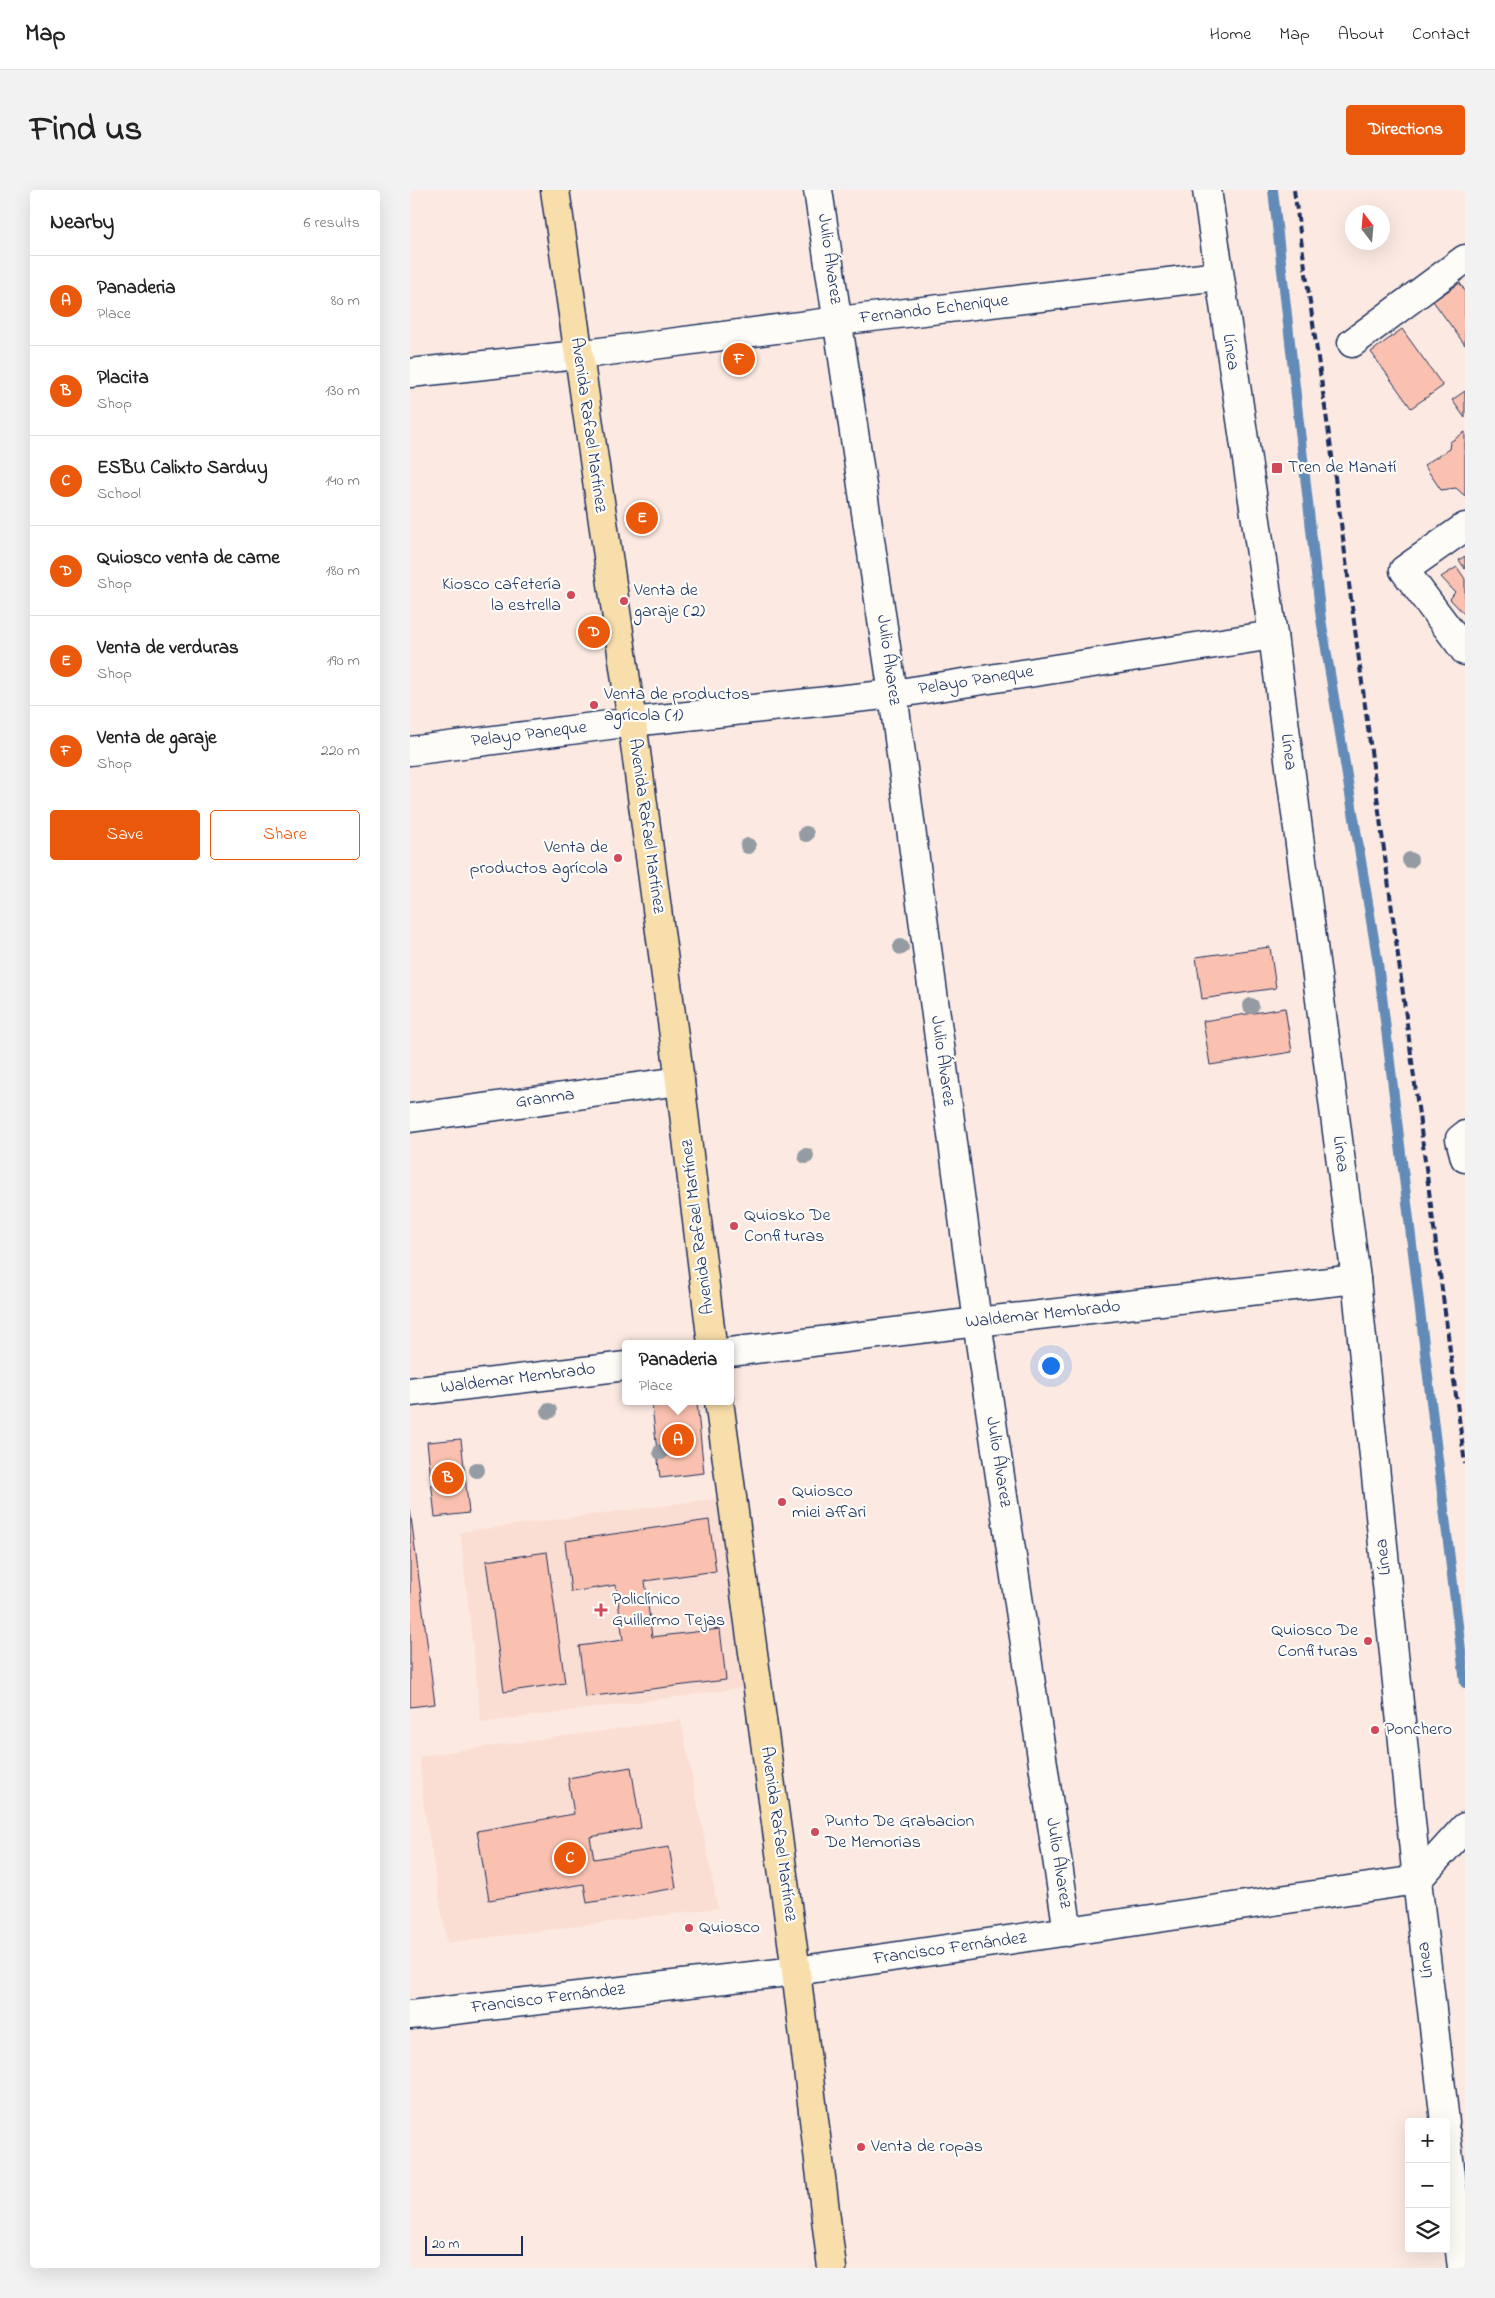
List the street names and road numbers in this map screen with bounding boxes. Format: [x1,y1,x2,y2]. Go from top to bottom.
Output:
street label: Julio Álvarez [810,212,848,306]
street label: Fernando Echenique [857,288,1011,332]
street label: Línea [1215,332,1245,372]
street label: Avenida Rafael Martínez [563,336,613,515]
street label: Julio Álvarez [869,613,907,707]
street label: Pelayo Paneque [917,659,1036,703]
street label: Pelayo Paneque [470,715,589,755]
street label: Línea [1273,732,1303,772]
street label: Avenida Rafael Martínez [621,737,671,916]
street label: Julio Álvarez [923,1014,961,1108]
street label: Granma [514,1082,576,1116]
street label: Línea [1325,1134,1355,1174]
street label: Avenida Rafael Martínez [674,1137,722,1316]
street label: Waldemar Membrado [964,1294,1122,1336]
street label: Waldemar Membrado [439,1357,597,1401]
street label: Julio Álvarez [978,1415,1018,1509]
street label: Línea [1369,1537,1399,1577]
street label: Avenida Rafael Martínez [753,1745,803,1924]
street label: Julio Álvarez [1038,1816,1078,1910]
street label: Francisco Fernández [871,1925,1029,1973]
street label: Línea [1411,1940,1441,1980]
street label: Francisco Fernández [469,1977,627,2021]

